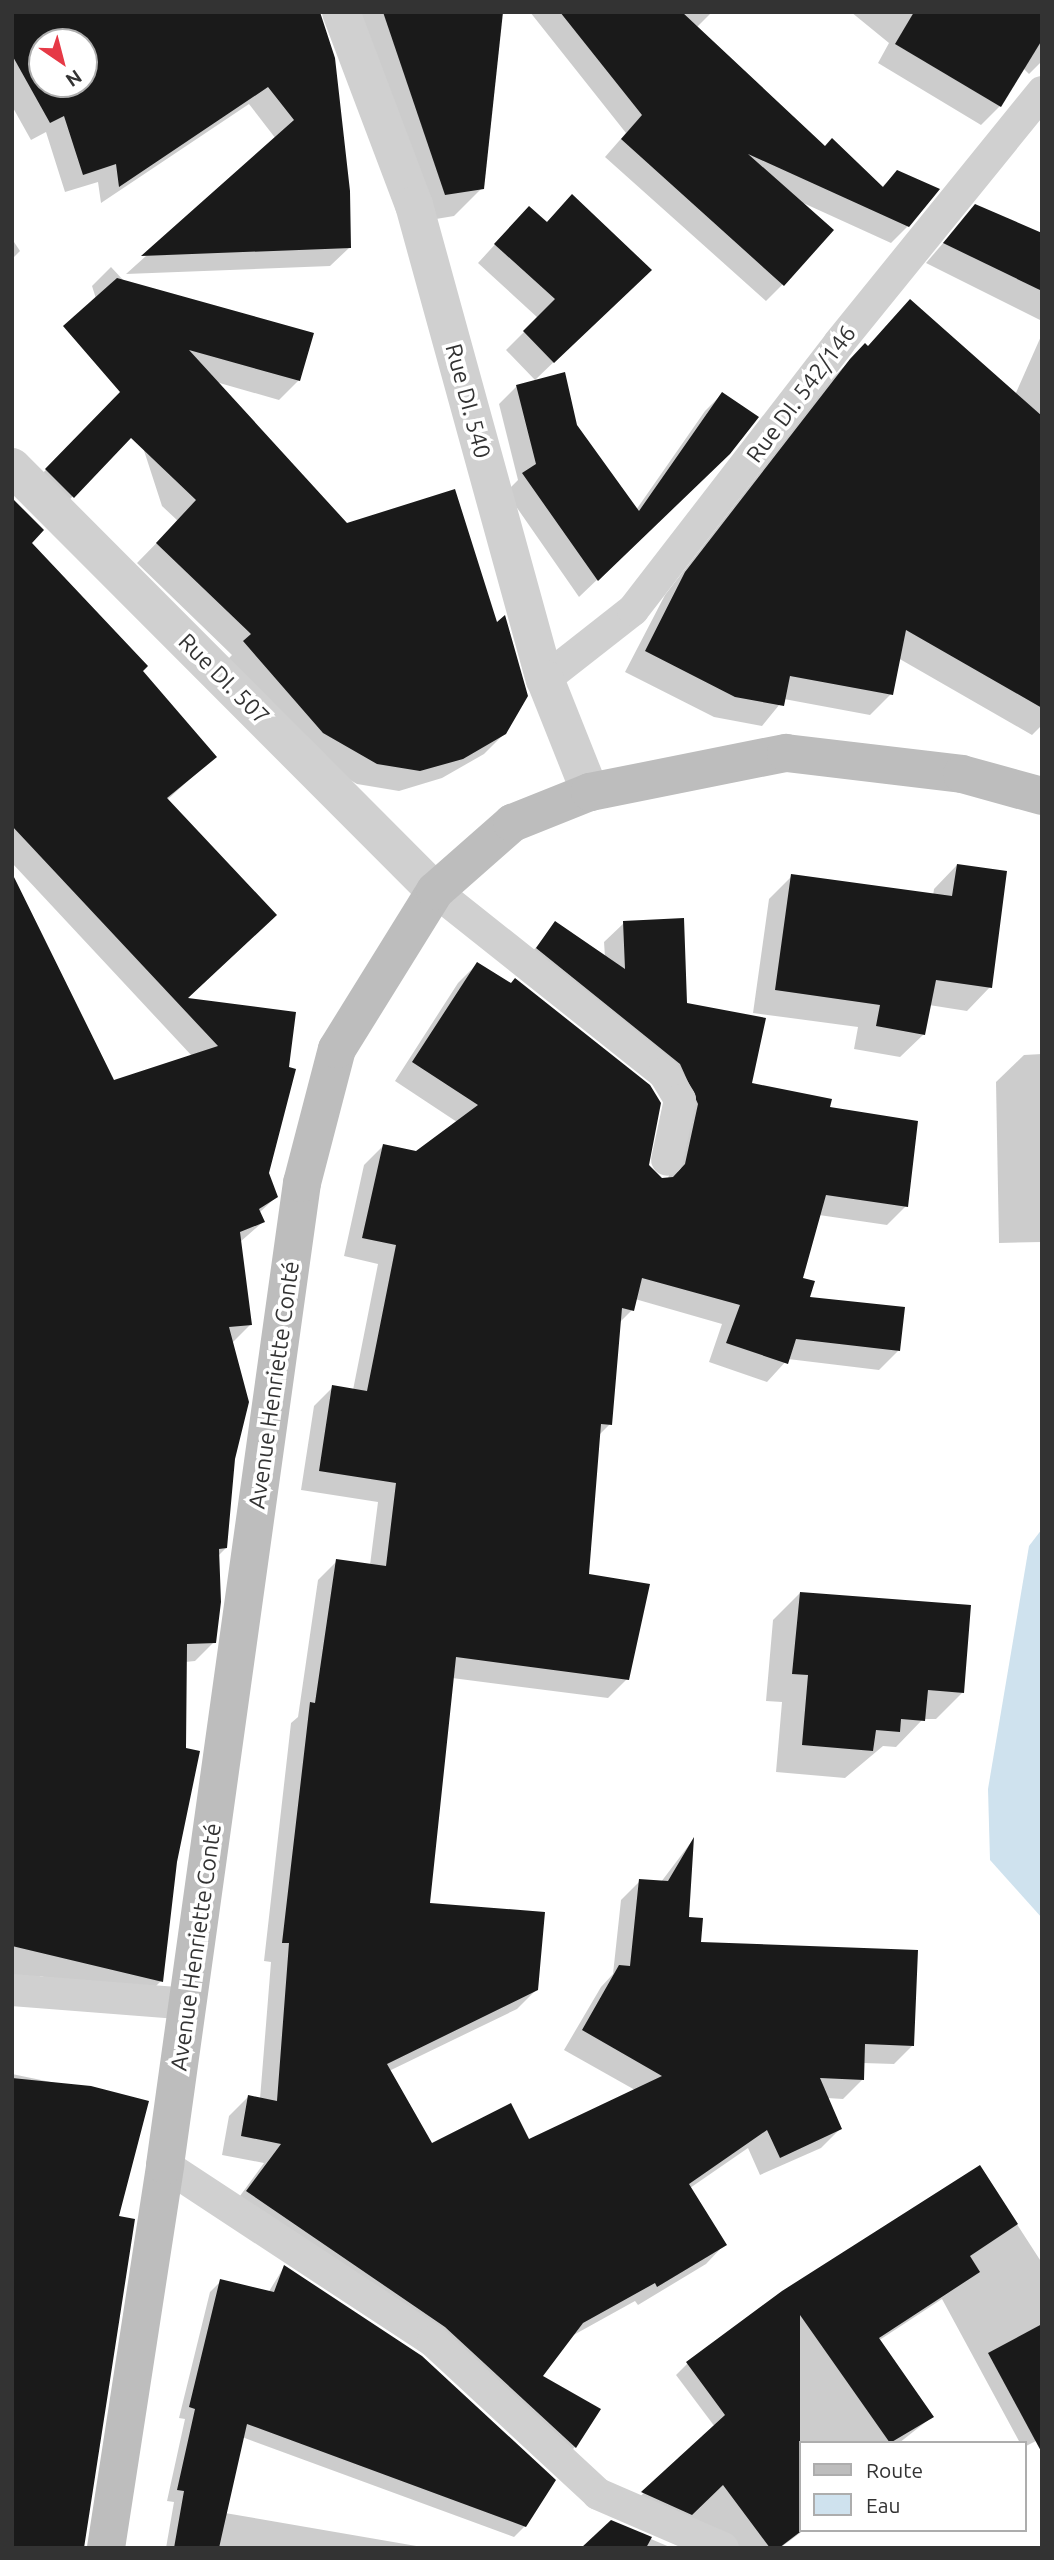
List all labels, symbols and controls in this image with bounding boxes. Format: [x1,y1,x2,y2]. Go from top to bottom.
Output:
north arrow [28,28,98,98]
text: N [62,65,86,92]
street label: Rue DI. 542/146 [740,320,862,468]
street label: Rue DI. 540 [439,341,497,461]
street label: Rue DI. 507 [173,628,275,730]
street label: Avenue Henriette Conté [243,1259,305,1511]
street label: Avenue Henriette Conté [165,1821,227,2073]
legend [799,2441,1026,2532]
text: Route [866,2458,923,2482]
text: Eau [866,2493,901,2517]

